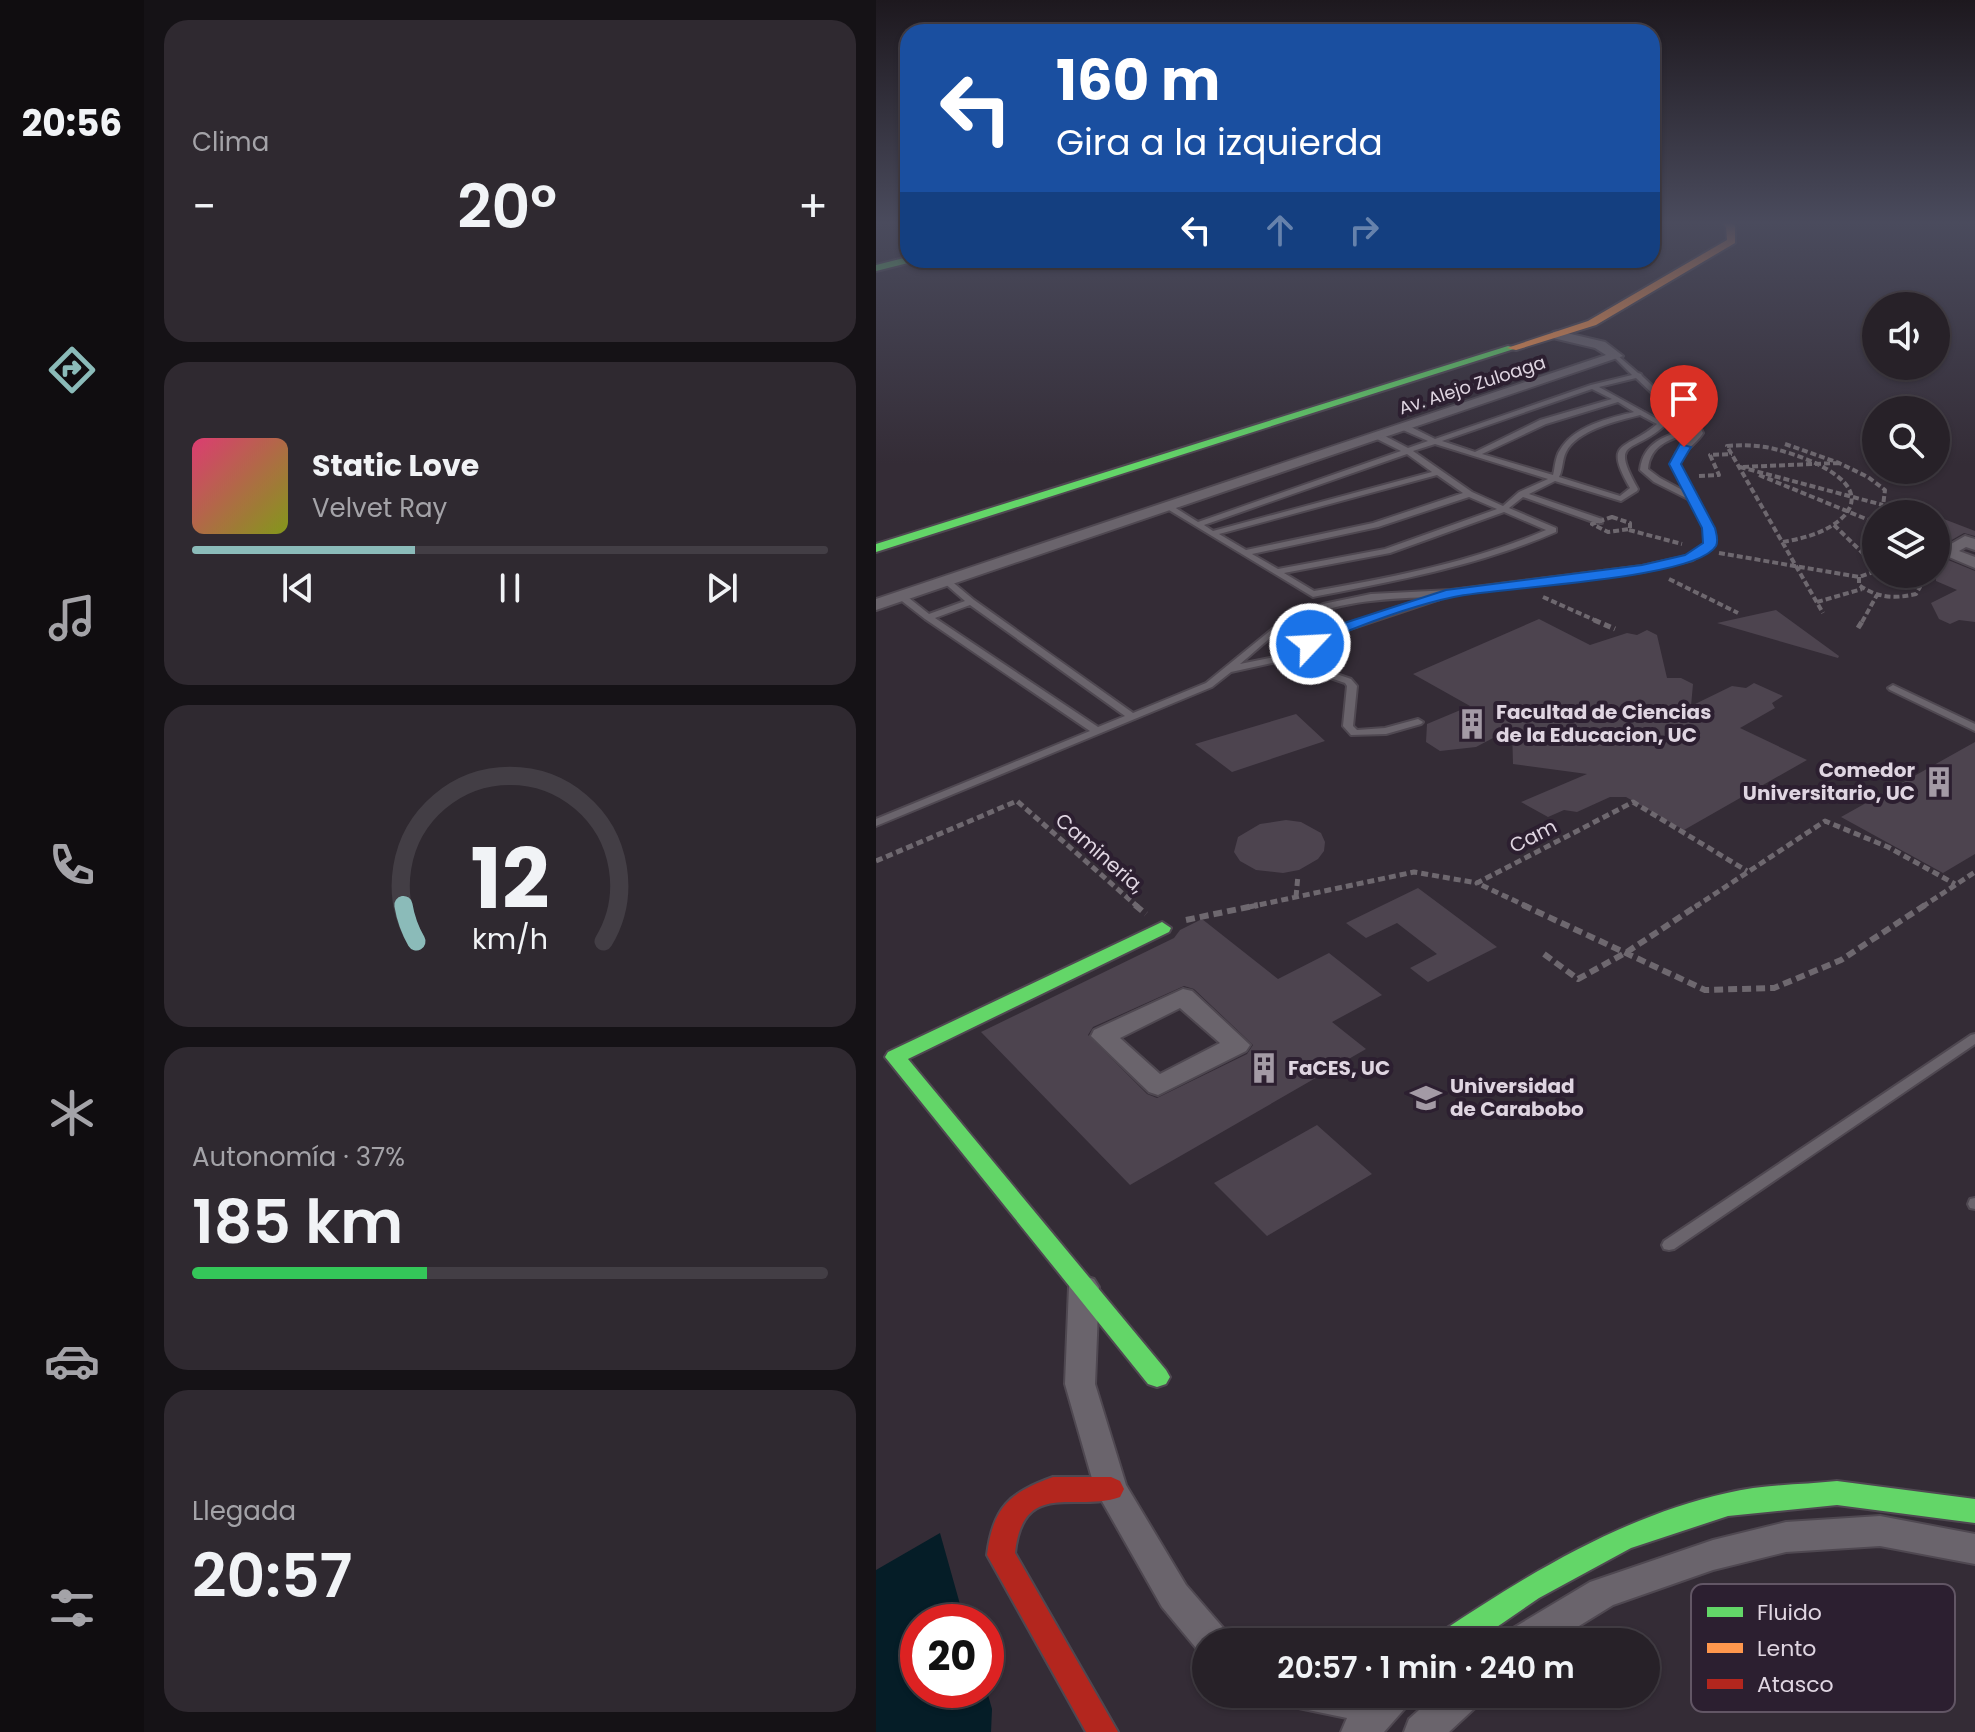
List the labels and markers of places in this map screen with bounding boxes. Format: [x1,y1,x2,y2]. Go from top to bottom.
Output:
pin [1650,365,1718,447]
place label: Facultad de Ciencias de la Educacion, UC [1496,698,1711,749]
building icon: Facultad de Ciencias de la Educacion, UC [1455,707,1489,741]
place label: Comedor Universitario, UC [1743,756,1915,807]
building icon: Comedor Universitario, UC [1922,765,1956,799]
building icon: FaCES, UC [1247,1051,1281,1085]
place label: FaCES, UC [1288,1054,1390,1082]
place label: Universidad de Carabobo [1450,1072,1584,1123]
school or university icon: Universidad de Carabobo [1409,1081,1443,1115]

